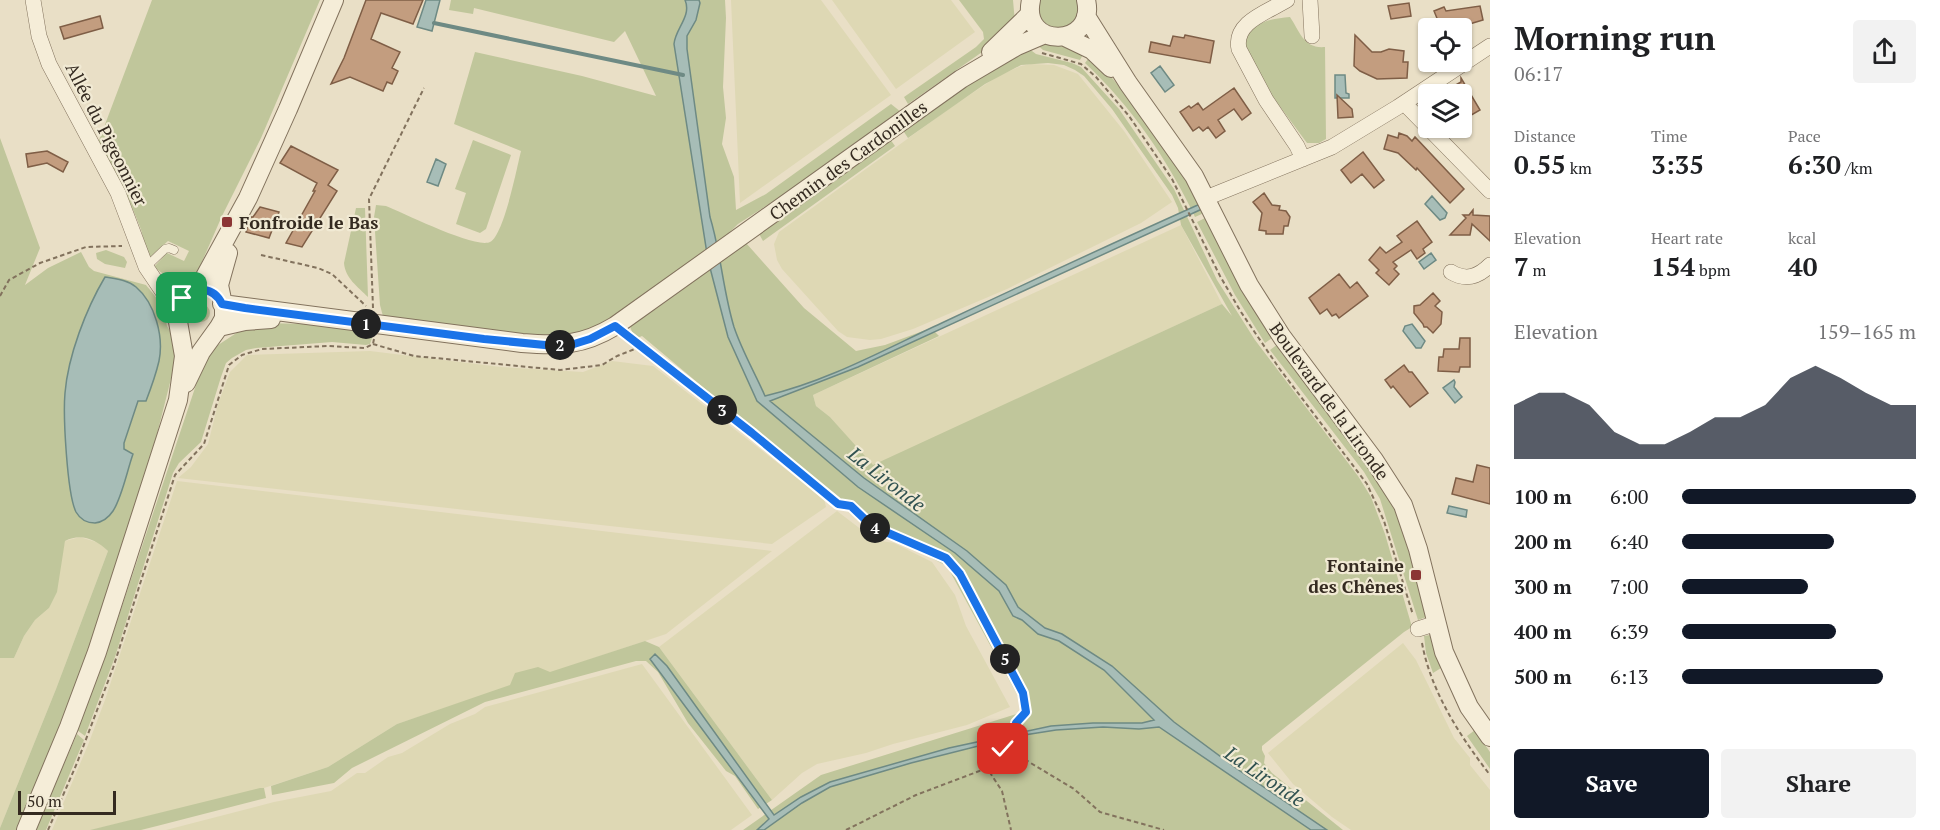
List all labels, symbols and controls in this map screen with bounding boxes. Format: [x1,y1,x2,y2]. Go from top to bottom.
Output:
text: Morning run [1514,16,1716,59]
map controls [1418,18,1472,138]
button: locate [1418,18,1472,72]
button: share [1853,20,1916,83]
street label: Allée du Pigeonnier [61,58,154,210]
text: 06:17 [1514,60,1563,87]
button: layers [1418,84,1472,138]
street label: Chemin des Cardonilles [764,95,932,225]
text: Distance [1514,125,1576,147]
text: Time [1651,125,1688,147]
text: Pace [1788,125,1821,147]
text: 0.55 [1514,147,1566,181]
text: 3:35 [1651,147,1704,181]
text: 6:30 [1788,147,1841,181]
text: km [1566,157,1592,179]
text: /km [1841,157,1872,179]
place label: Fonfroide le Bas [239,210,378,234]
marker: Fonfroide le Bas [220,215,234,229]
text: Elevation [1514,227,1581,249]
text: Heart rate [1651,227,1723,249]
text: kcal [1788,227,1816,249]
text: 7 [1514,249,1529,283]
text: 154 [1651,249,1695,283]
text: 40 [1788,249,1817,283]
text: m [1529,259,1546,281]
text: bpm [1695,259,1731,281]
pin [156,272,207,323]
icon: arrive [165,281,198,314]
pin: 1 [351,309,381,339]
text: 1 [361,313,371,335]
street label: Boulevard de la Lironde [1265,317,1395,485]
text: Elevation [1514,318,1598,345]
text: 159–165 m [1817,318,1916,345]
pin: 2 [545,330,575,360]
text: 2 [555,334,565,356]
pin: 3 [707,395,737,425]
text: 3 [717,399,727,421]
water label: La Lironde [842,440,931,518]
text: 100 m [1514,483,1572,510]
text: 6:00 [1610,483,1649,510]
pin: 4 [860,513,890,543]
text: 4 [870,517,880,539]
text: 200 m [1514,528,1572,555]
text: 6:40 [1610,528,1649,555]
place label: Fontaine des Chênes [1308,553,1404,598]
marker: Fontaine des Chênes [1409,568,1423,582]
text: 300 m [1514,573,1572,600]
text: 7:00 [1610,573,1649,600]
text: 400 m [1514,618,1572,645]
text: 6:39 [1610,618,1649,645]
pin: 5 [990,644,1020,674]
text: 5 [1000,648,1010,670]
text: 500 m [1514,663,1572,690]
text: 6:13 [1610,663,1649,690]
pin [977,723,1028,774]
icon: check [986,732,1019,765]
water label: La Lironde [1219,739,1310,813]
button: Save [1514,749,1709,818]
button: Share [1721,749,1916,818]
scale bar [18,788,116,816]
text: 50 m [27,790,62,812]

